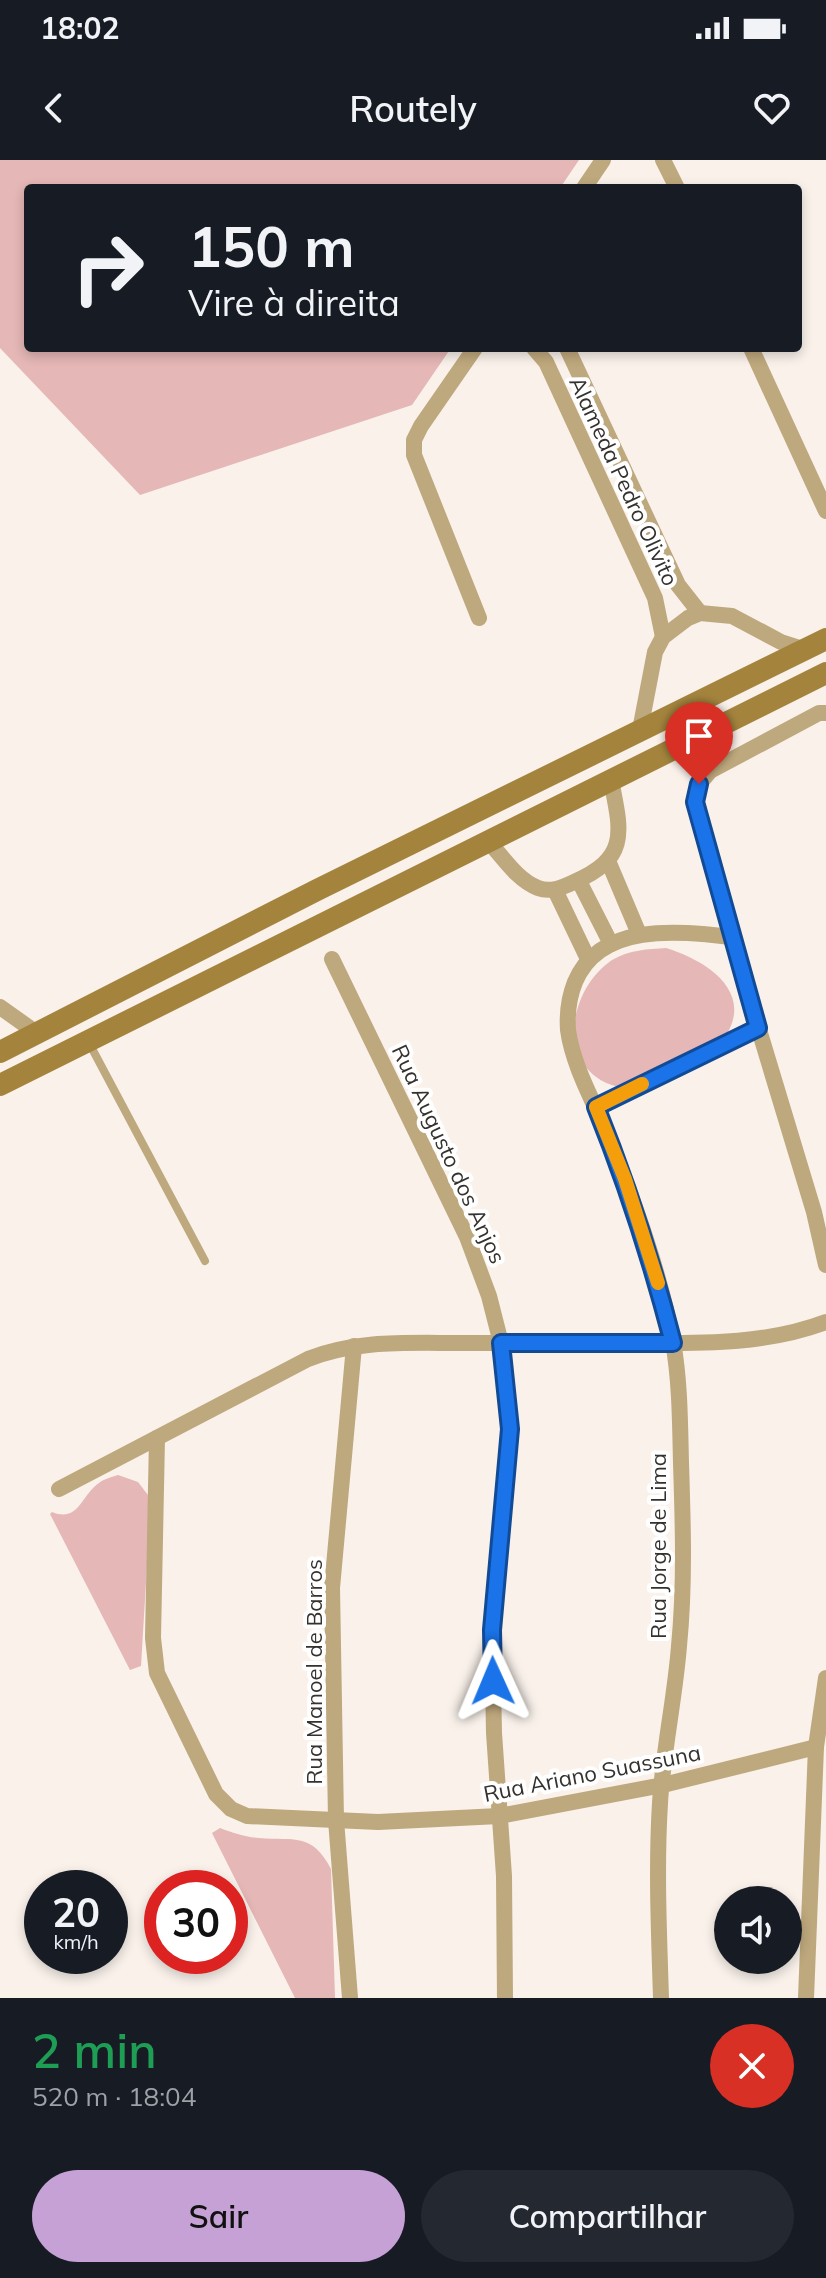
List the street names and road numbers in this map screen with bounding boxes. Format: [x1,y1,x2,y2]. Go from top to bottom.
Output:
street label: Alameda Pedro Olivito [563,372,685,590]
street label: Rua Augusto dos Anjos [386,1040,512,1268]
street label: Rua Jorge de Lima [644,1453,672,1639]
street label: Rua Manoel de Barros [300,1559,328,1785]
street label: Rua Ariano Suassuna [481,1738,703,1808]

